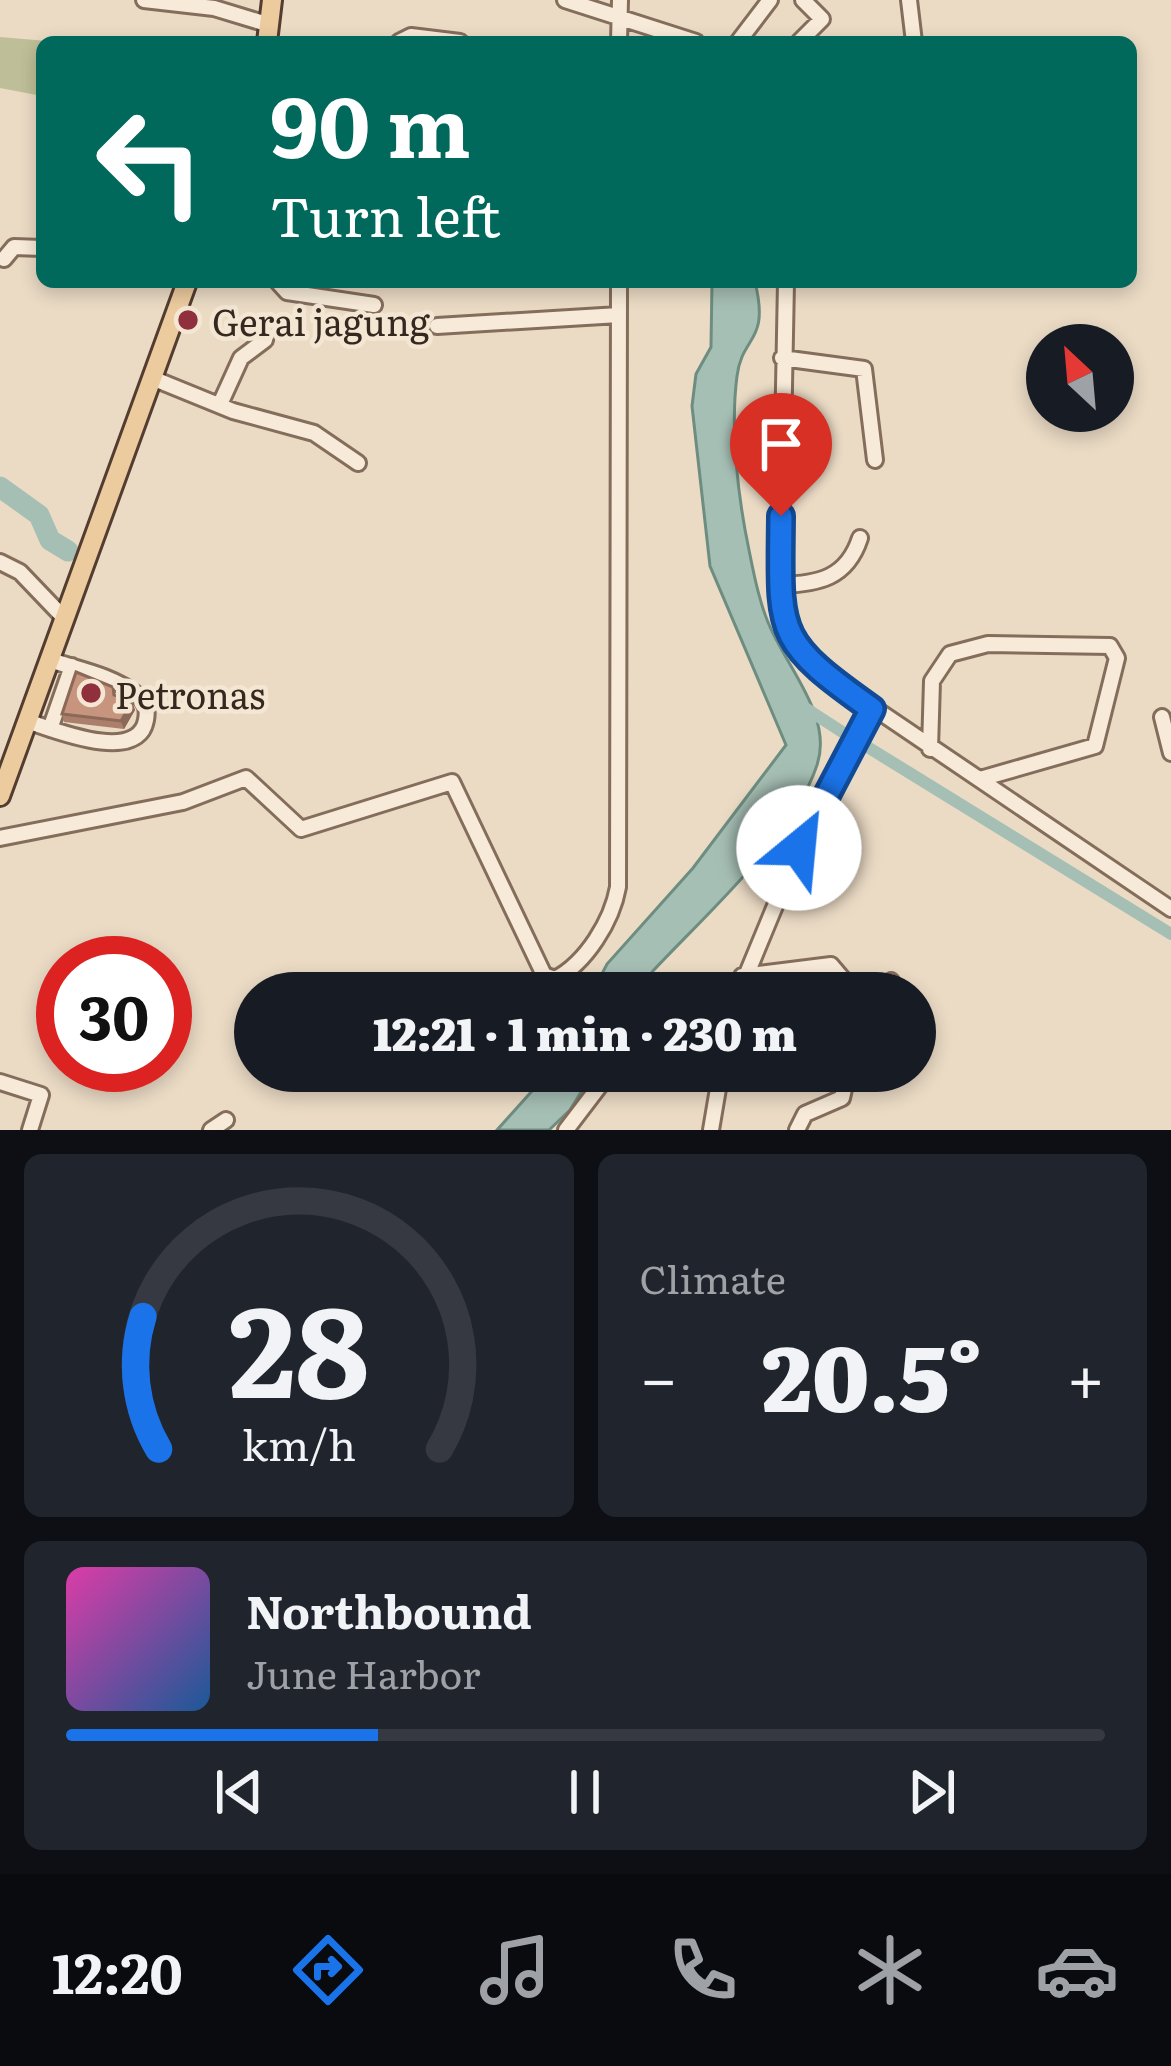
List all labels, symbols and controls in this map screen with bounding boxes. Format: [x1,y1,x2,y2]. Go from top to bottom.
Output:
text: 90 m [270,59,471,184]
icon: left [72,84,228,240]
text: Turn left [270,173,501,254]
place label: Gerai jagung [212,294,431,347]
marker: Gerai jagung [175,307,201,333]
north arrow [1026,324,1134,432]
map controls [1026,324,1134,432]
pin [730,393,832,516]
icon: arrive [748,411,814,477]
place label: Petronas [115,667,265,720]
marker: Petronas [78,680,104,706]
position arrow [736,785,862,911]
speed limit sign: 30 [36,936,192,1092]
text: 12:21 · 1 min · 230 m [373,998,797,1065]
text: Climate [640,1248,786,1306]
text: 28 [228,1251,369,1436]
text: 20.5° [762,1306,983,1440]
text: − [640,1325,678,1423]
text: + [1067,1325,1105,1423]
text: km/h [242,1410,356,1473]
text: Northbound [246,1576,532,1643]
text: June Harbor [246,1643,481,1701]
icon: previous [206,1759,272,1825]
icon: pause [552,1759,618,1825]
icon: next [899,1759,965,1825]
icon: directions [286,1928,370,2012]
icon: music [473,1928,557,2012]
icon: phone [661,1928,745,2012]
icon: climate [848,1928,932,2012]
icon: car [1035,1928,1119,2012]
text: 12:20 [52,1930,183,2011]

